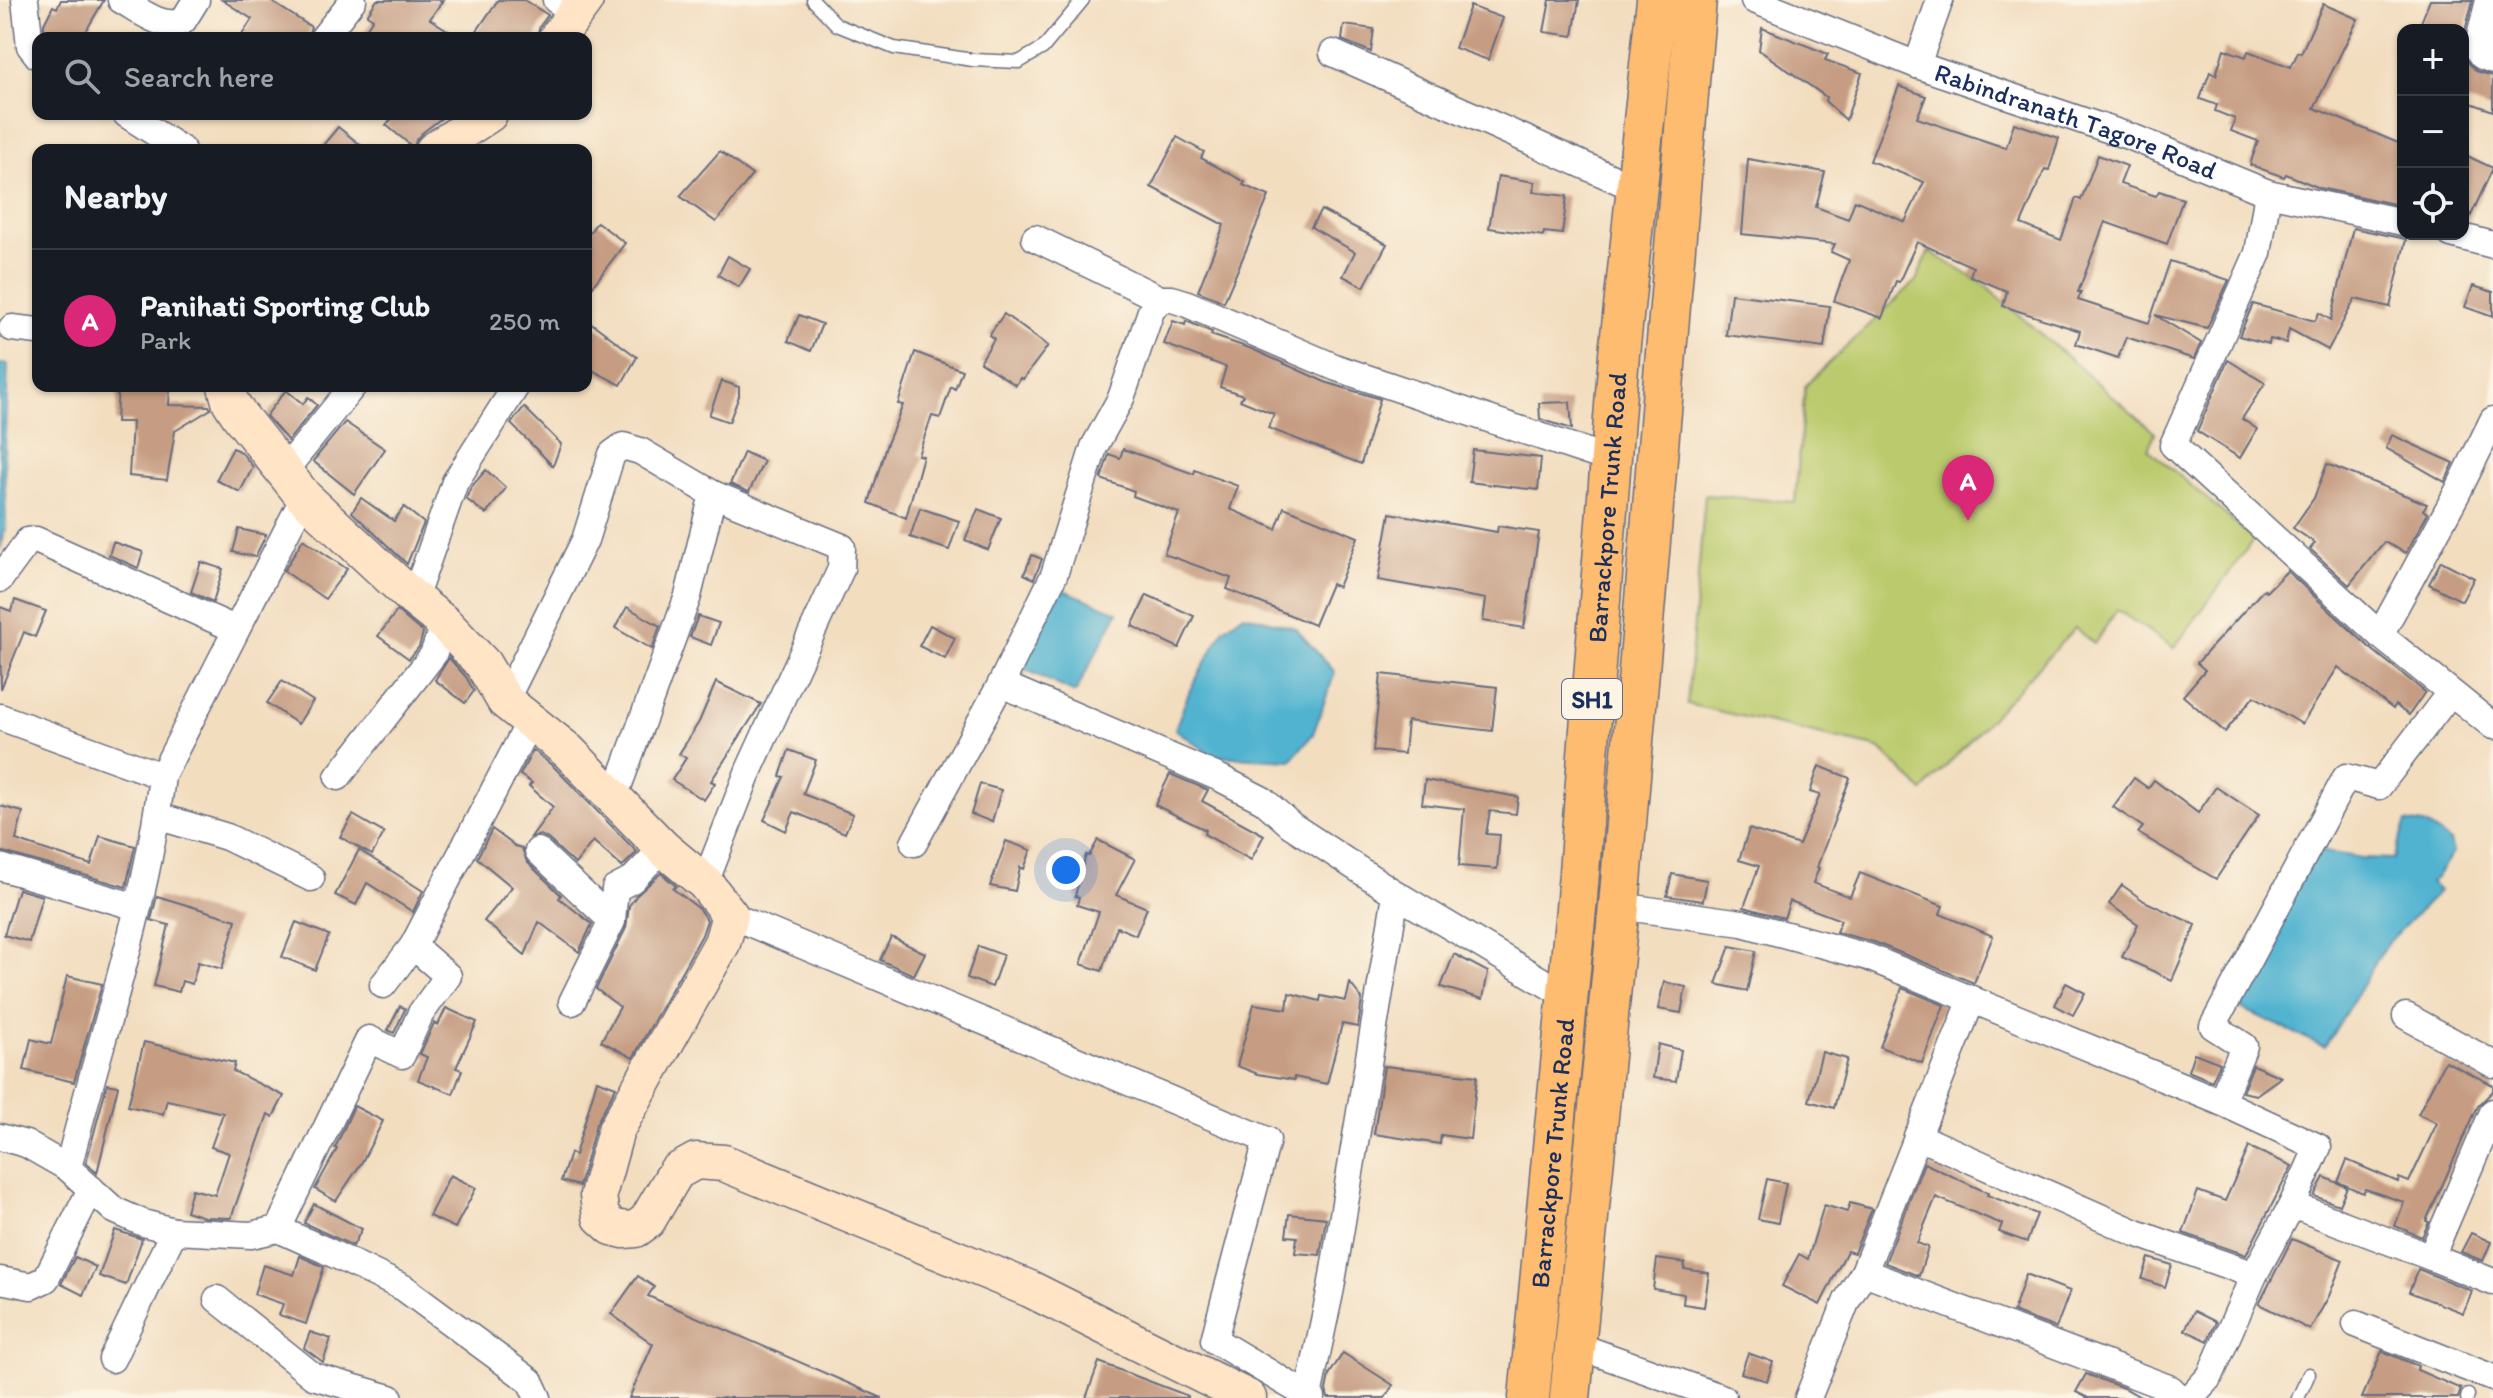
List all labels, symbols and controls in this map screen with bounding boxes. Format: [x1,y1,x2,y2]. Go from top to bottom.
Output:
map controls [2397,24,2469,240]
button: + [2397,24,2469,96]
search box [32,32,592,120]
icon: search [60,54,104,98]
street label: Rabindranath Tagore Road [1931,56,2222,187]
text: Search here [124,58,274,95]
button: − [2397,96,2469,168]
button: locate [2397,168,2469,240]
text: Nearby [64,176,167,217]
text: Panihati Sporting Club [140,287,430,324]
text: A [82,305,98,337]
text: 250 m [489,305,560,337]
text: Park [140,324,191,356]
street label: Barrackpore Trunk Road [1581,370,1634,644]
pin: A [1942,455,1994,521]
road number: SH1 [1562,679,1622,719]
your location [1046,850,1086,890]
street label: Barrackpore Trunk Road [1524,1016,1581,1290]

